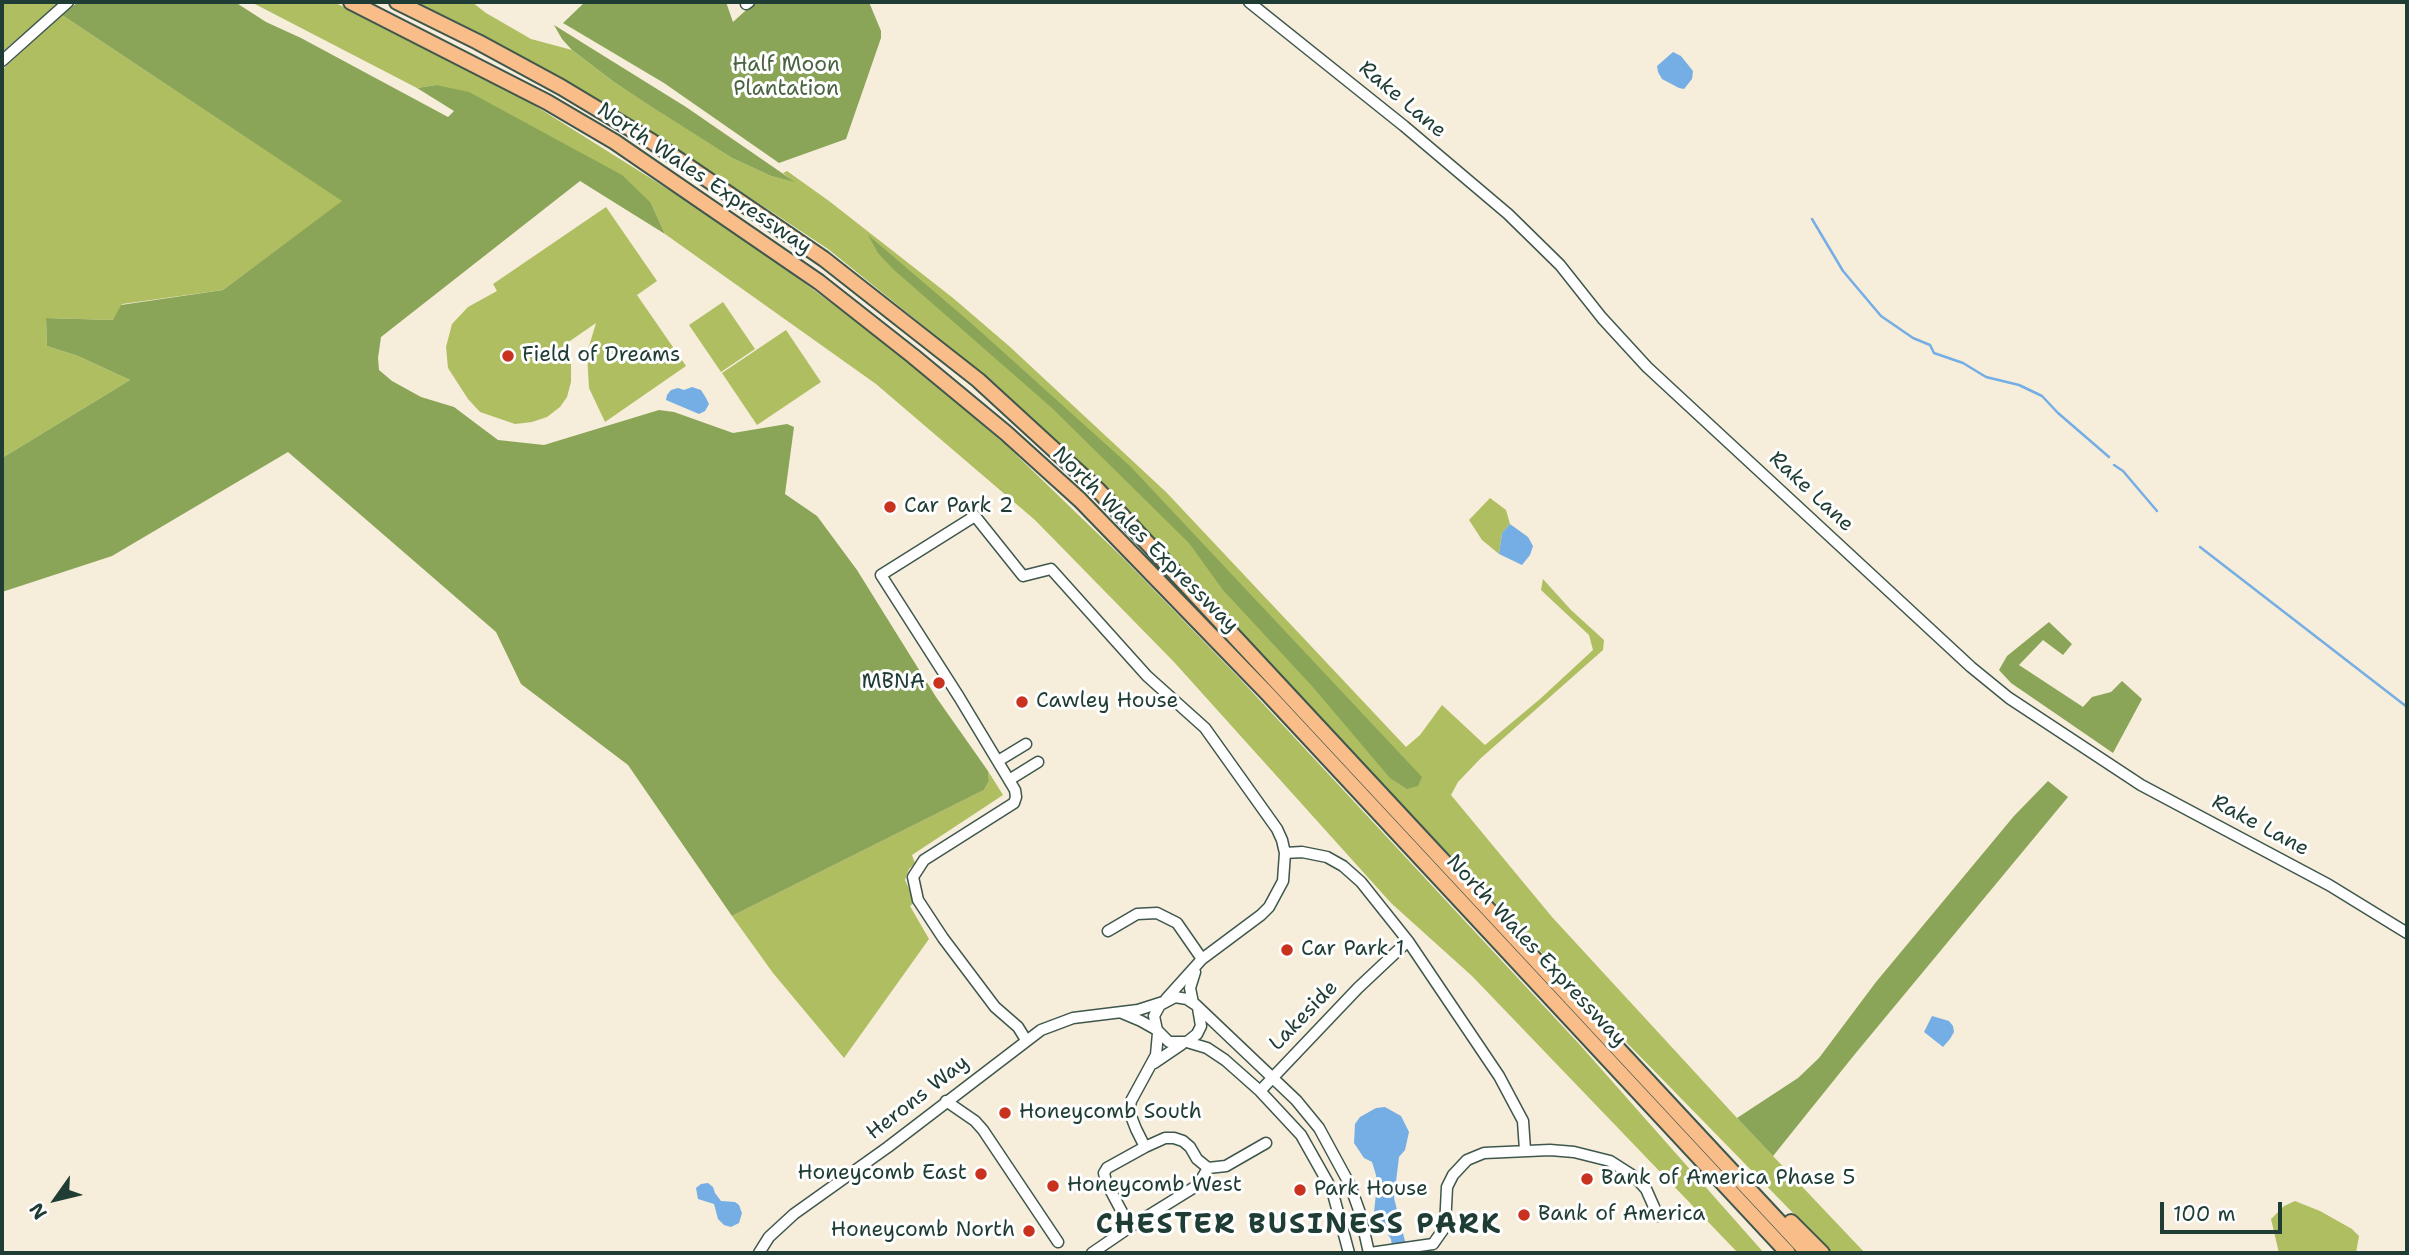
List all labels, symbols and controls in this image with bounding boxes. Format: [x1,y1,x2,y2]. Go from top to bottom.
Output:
park label: Half Moon Plantation [732,53,840,103]
street label: Rake Lane [1353,56,1451,144]
street label: North Wales Expressway [592,98,816,260]
place label: Field of Dreams [522,343,680,369]
marker: Field of Dreams [500,348,516,364]
street label: North Wales Expressway [1047,442,1243,638]
street label: Rake Lane [1763,446,1859,538]
place label: Car Park 2 [904,494,1013,520]
marker: Car Park 2 [882,499,898,515]
place label: MBNA [861,670,925,696]
marker: MBNA [931,675,947,691]
place label: Cawley House [1036,689,1178,715]
marker: Cawley House [1014,694,1030,710]
street label: Rake Lane [2207,790,2313,862]
street label: North Wales Expressway [1441,850,1631,1052]
place label: Car Park 1 [1301,937,1404,963]
marker: Car Park 1 [1279,942,1295,958]
street label: Lakeside [1264,976,1344,1056]
street label: Herons Way [862,1050,974,1146]
place label: Honeycomb South [1019,1100,1202,1126]
marker: Honeycomb South [997,1105,1013,1121]
place label: Honeycomb East [797,1161,967,1187]
north arrow [21,1164,91,1234]
marker: Honeycomb East [973,1166,989,1182]
place label: Bank of America Phase 5 [1601,1166,1855,1192]
marker: Bank of America Phase 5 [1579,1171,1595,1187]
place label: Honeycomb West [1067,1173,1242,1199]
place label: Park House [1314,1177,1428,1203]
marker: Honeycomb West [1045,1178,1061,1194]
marker: Park House [1292,1182,1308,1198]
scale bar [2164,1188,2286,1232]
text: N [24,1198,53,1224]
text: 100 m [2173,1200,2236,1228]
place label: Bank of America [1538,1202,1705,1228]
marker: Bank of America [1516,1207,1532,1223]
district label: CHESTER BUSINESS PARK [1098,1209,1500,1243]
place label: Honeycomb North [831,1218,1015,1244]
marker: Honeycomb North [1021,1223,1037,1239]

